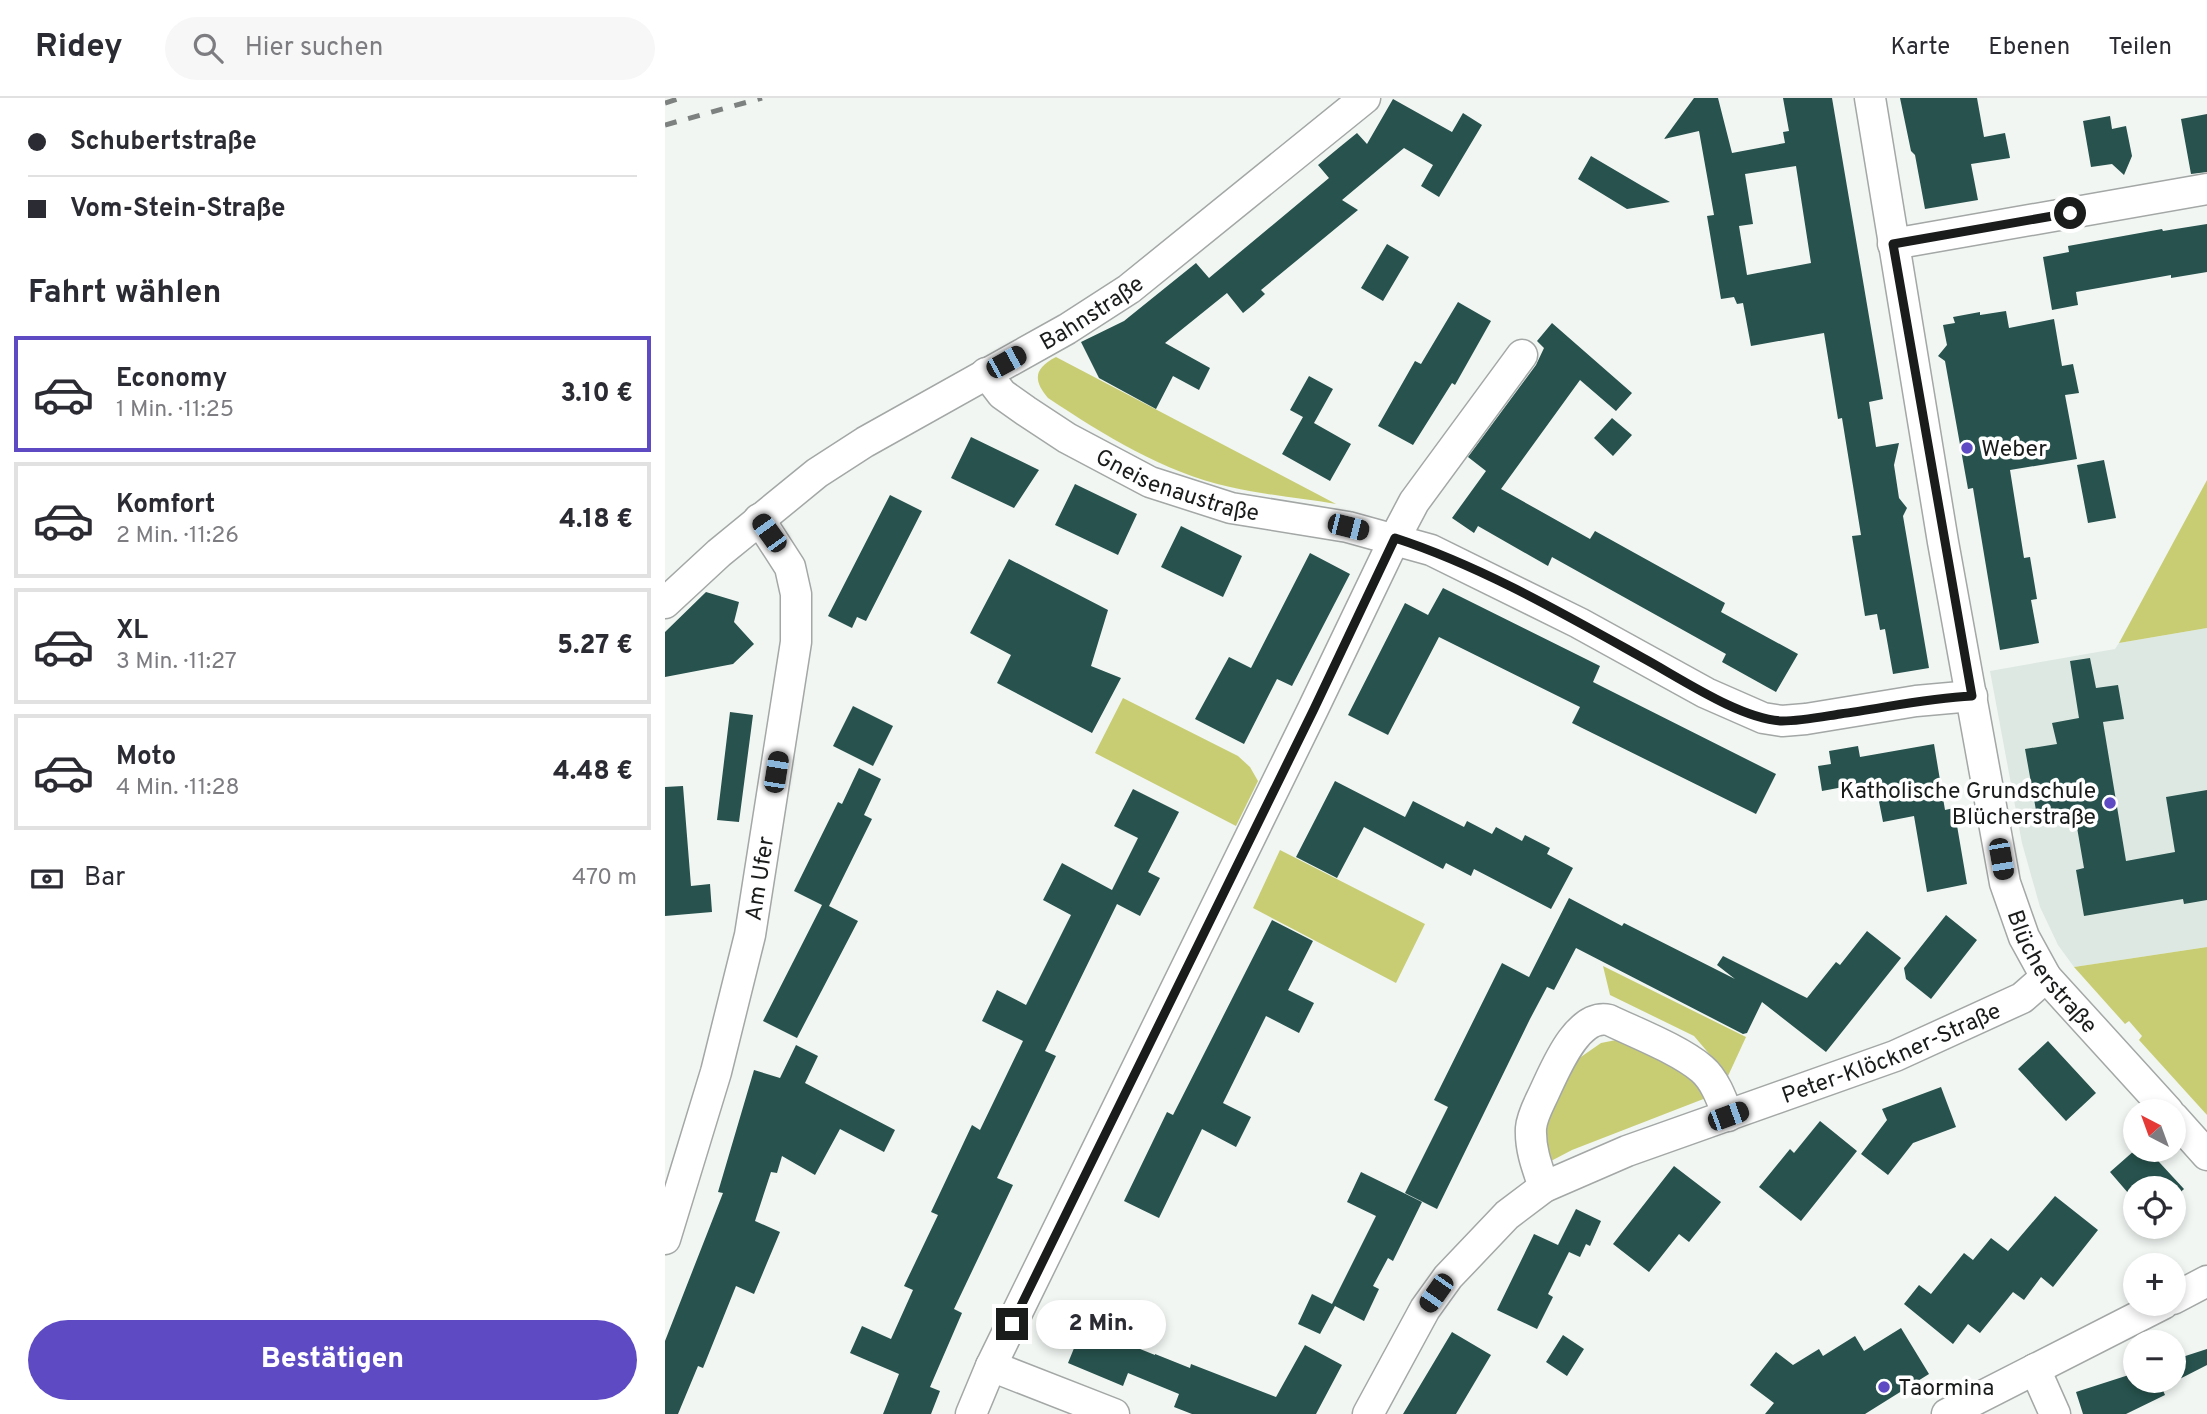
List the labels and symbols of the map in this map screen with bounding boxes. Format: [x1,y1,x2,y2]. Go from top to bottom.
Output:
route start [2054,197,2086,229]
street label: Bahnstraße [1035,271,1151,358]
car [983,343,1030,381]
place label: Weber [1981,436,2047,465]
marker: Weber [1959,440,1975,456]
street label: Gneisenaustraße [1090,444,1261,529]
car [749,510,790,556]
car [1326,512,1371,542]
car [763,750,790,794]
place label: Katholische Grundschule Blücherstraße [1840,778,2096,833]
marker: Katholische Grundschule Blücherstraße [2102,795,2118,811]
street label: Am Ufer [740,835,782,923]
car [1988,836,2015,882]
street label: Blücherstraße [1999,907,2102,1041]
street label: Peter-Klöckner-Straße [1778,998,2006,1112]
car [1705,1099,1752,1133]
north arrow [2123,1099,2186,1162]
car [1416,1270,1457,1316]
callout: 2 Min. [1037,1300,1166,1348]
route end [996,1308,1028,1340]
place label: Taormina [1898,1375,1994,1404]
marker: Taormina [1876,1379,1892,1395]

